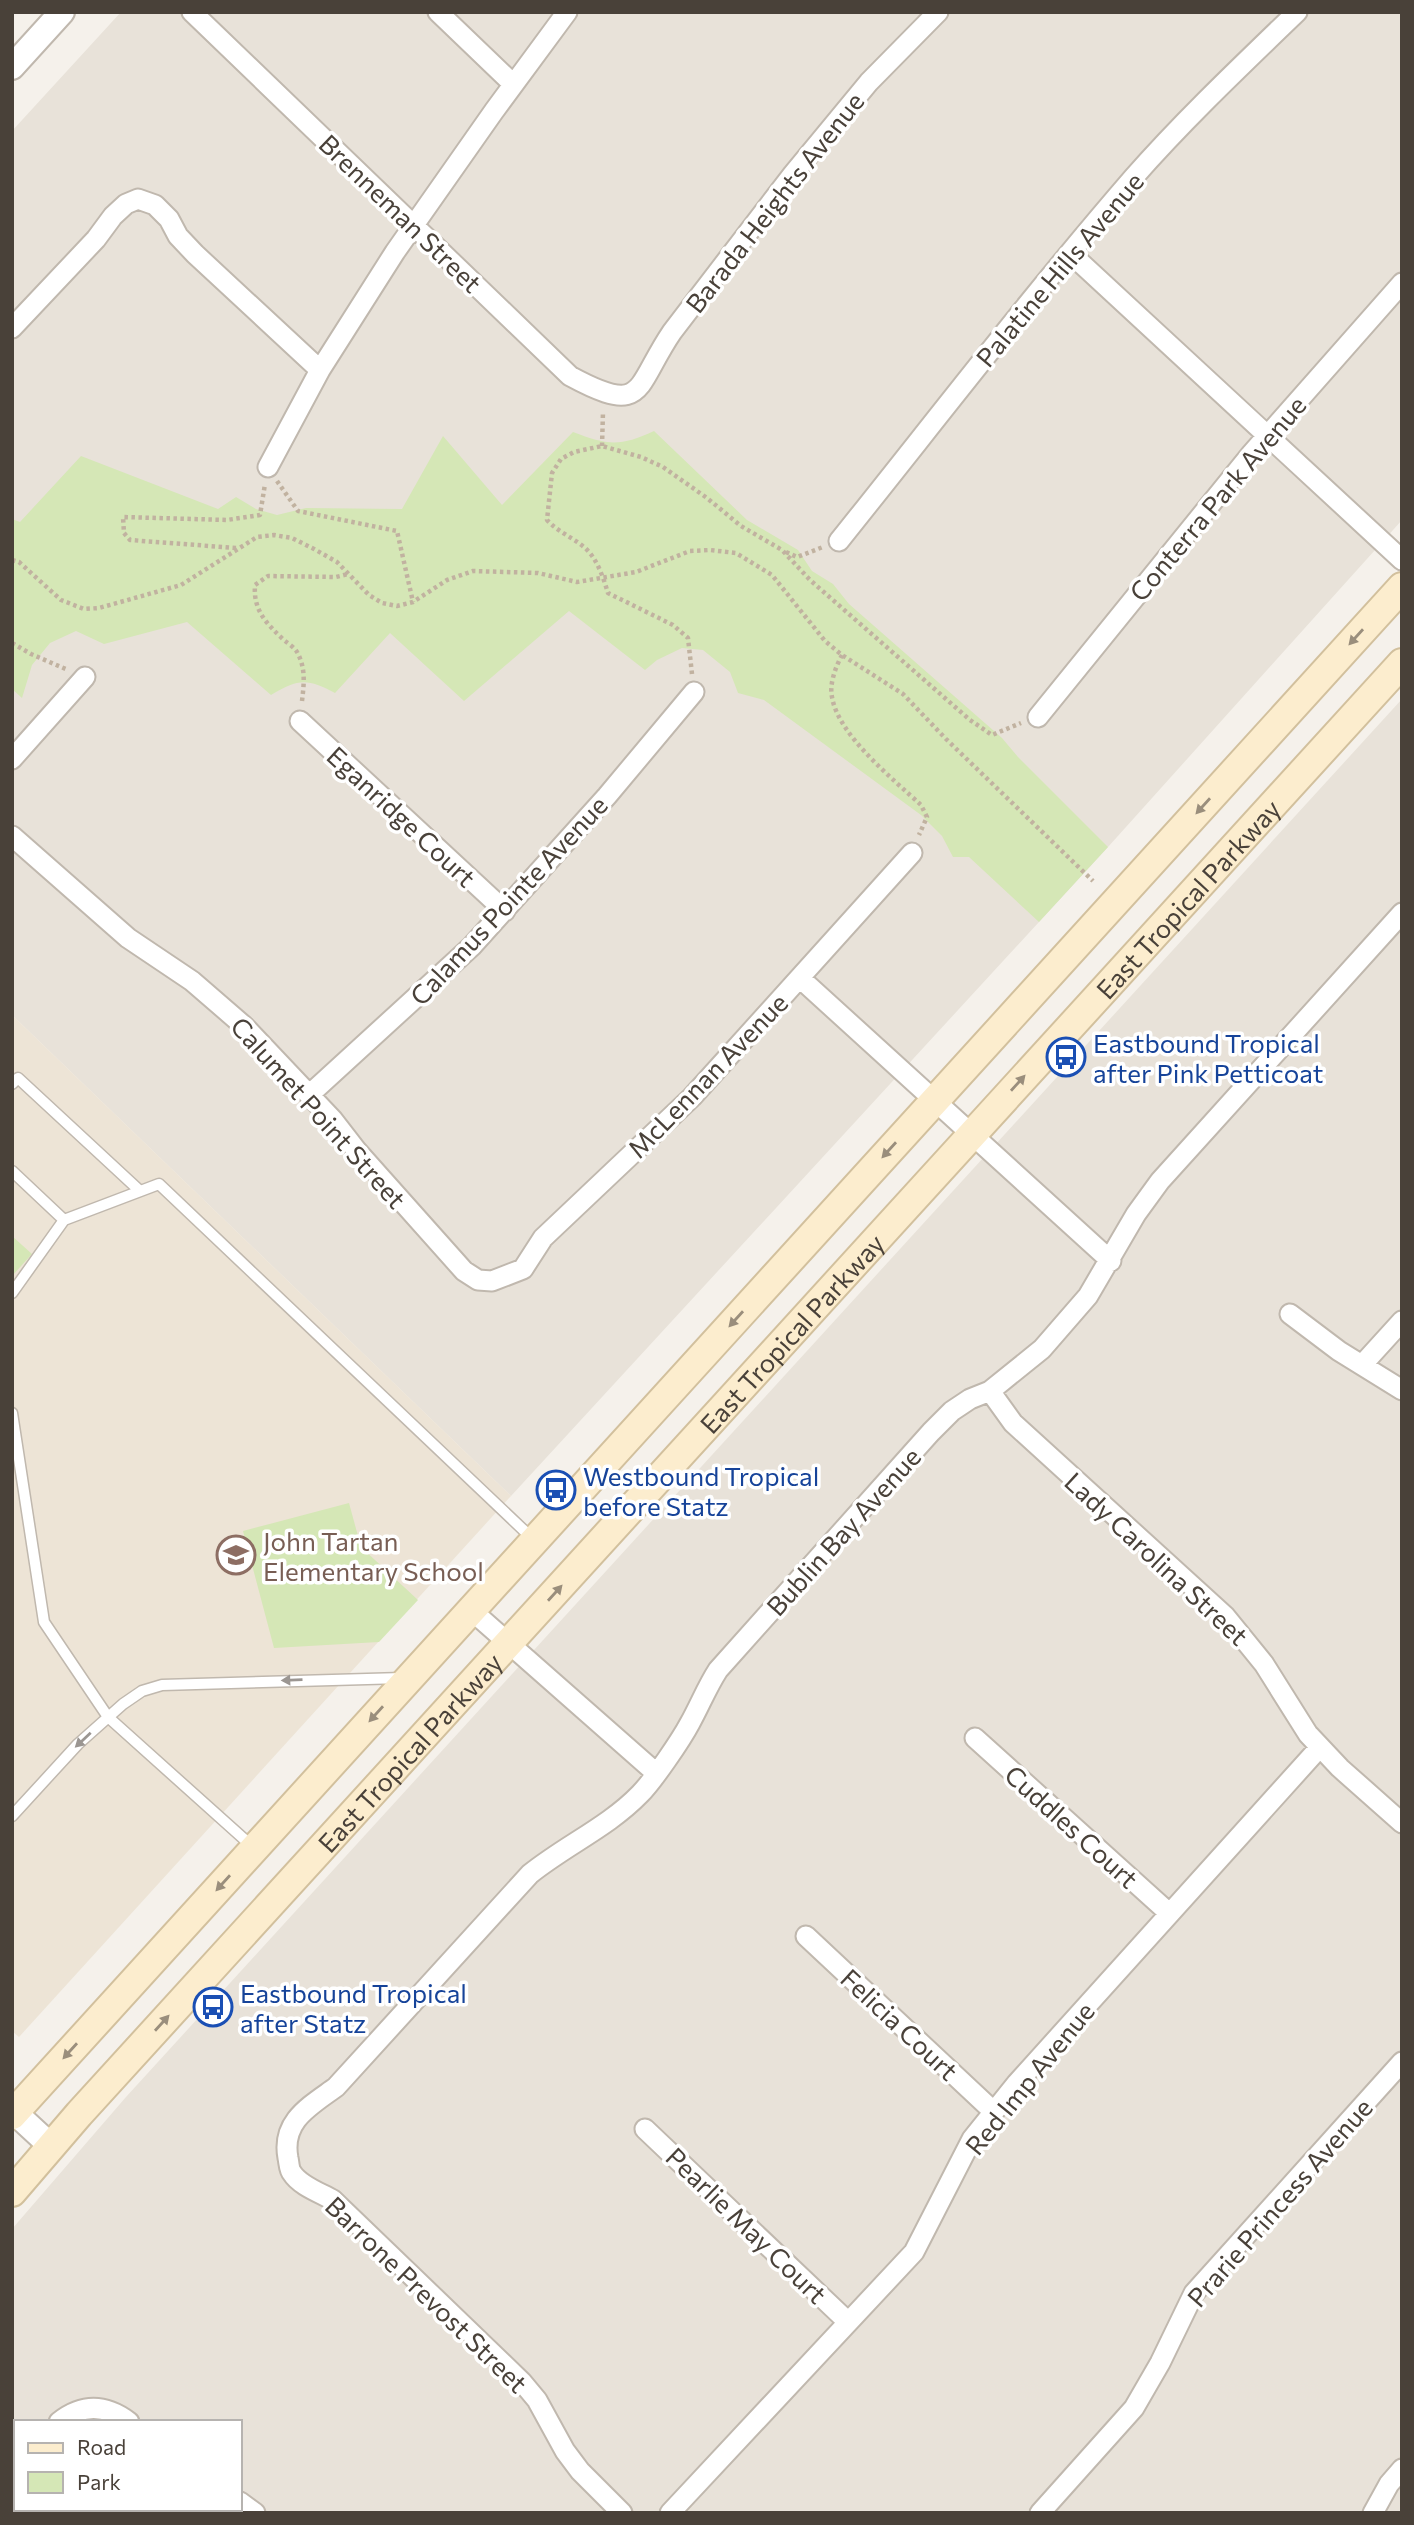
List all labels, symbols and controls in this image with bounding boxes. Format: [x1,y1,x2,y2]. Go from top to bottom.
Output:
street label: Barada Heights Avenue [678,86,870,318]
street label: Brenneman Street [313,128,489,298]
street label: Palatine Hills Avenue [969,166,1149,372]
street label: Conterra Park Avenue [1122,389,1312,607]
one-way arrow [1348,628,1364,646]
street label: Eganridge Court [321,739,483,893]
street label: Calamus Pointe Avenue [403,789,613,1011]
street label: East Tropical Parkway [1089,792,1286,1004]
one-way arrow [1195,797,1211,815]
street label: McLennan Avenue [621,986,793,1164]
street label: Calumet Point Street [225,1010,413,1214]
place label: Eastbound Tropical after Pink Petticoat [1093,1027,1323,1088]
bus stop icon: Eastbound Tropical after Pink Petticoat [1045,1036,1087,1078]
one-way arrow [1009,1075,1025,1092]
one-way arrow [881,1141,897,1159]
street label: East Tropical Parkway [693,1227,890,1439]
one-way arrow [728,1310,744,1328]
street label: Bublin Bay Avenue [760,1441,926,1621]
place label: Westbound Tropical before Statz [583,1460,819,1521]
street label: Lady Carolina Street [1059,1465,1255,1651]
bus stop icon: Westbound Tropical before Statz [535,1469,577,1511]
place label: John Tartan Elementary School [263,1525,484,1586]
school or university icon: John Tartan Elementary School [215,1534,257,1576]
one-way arrow [547,1584,563,1602]
street label: East Tropical Parkway [311,1646,508,1858]
one-way arrow [281,1675,303,1686]
one-way arrow [368,1705,384,1723]
one-way arrow [74,1732,92,1748]
street label: Cuddles Court [999,1758,1145,1894]
one-way arrow [215,1874,231,1892]
street label: Felicia Court [835,1962,965,2086]
place label: Eastbound Tropical after Statz [240,1977,467,2038]
bus stop icon: Eastbound Tropical after Statz [192,1986,234,2028]
street label: Red Imp Avenue [958,1995,1100,2161]
one-way arrow [154,2015,170,2032]
one-way arrow [62,2042,78,2060]
street label: Prarie Princess Avenue [1180,2091,1378,2313]
street label: Pearlie May Court [660,2141,834,2309]
street label: Barrone Prevost Street [320,2190,534,2398]
legend [14,2420,242,2511]
text: Road [77,2434,126,2459]
text: Park [77,2469,121,2494]

